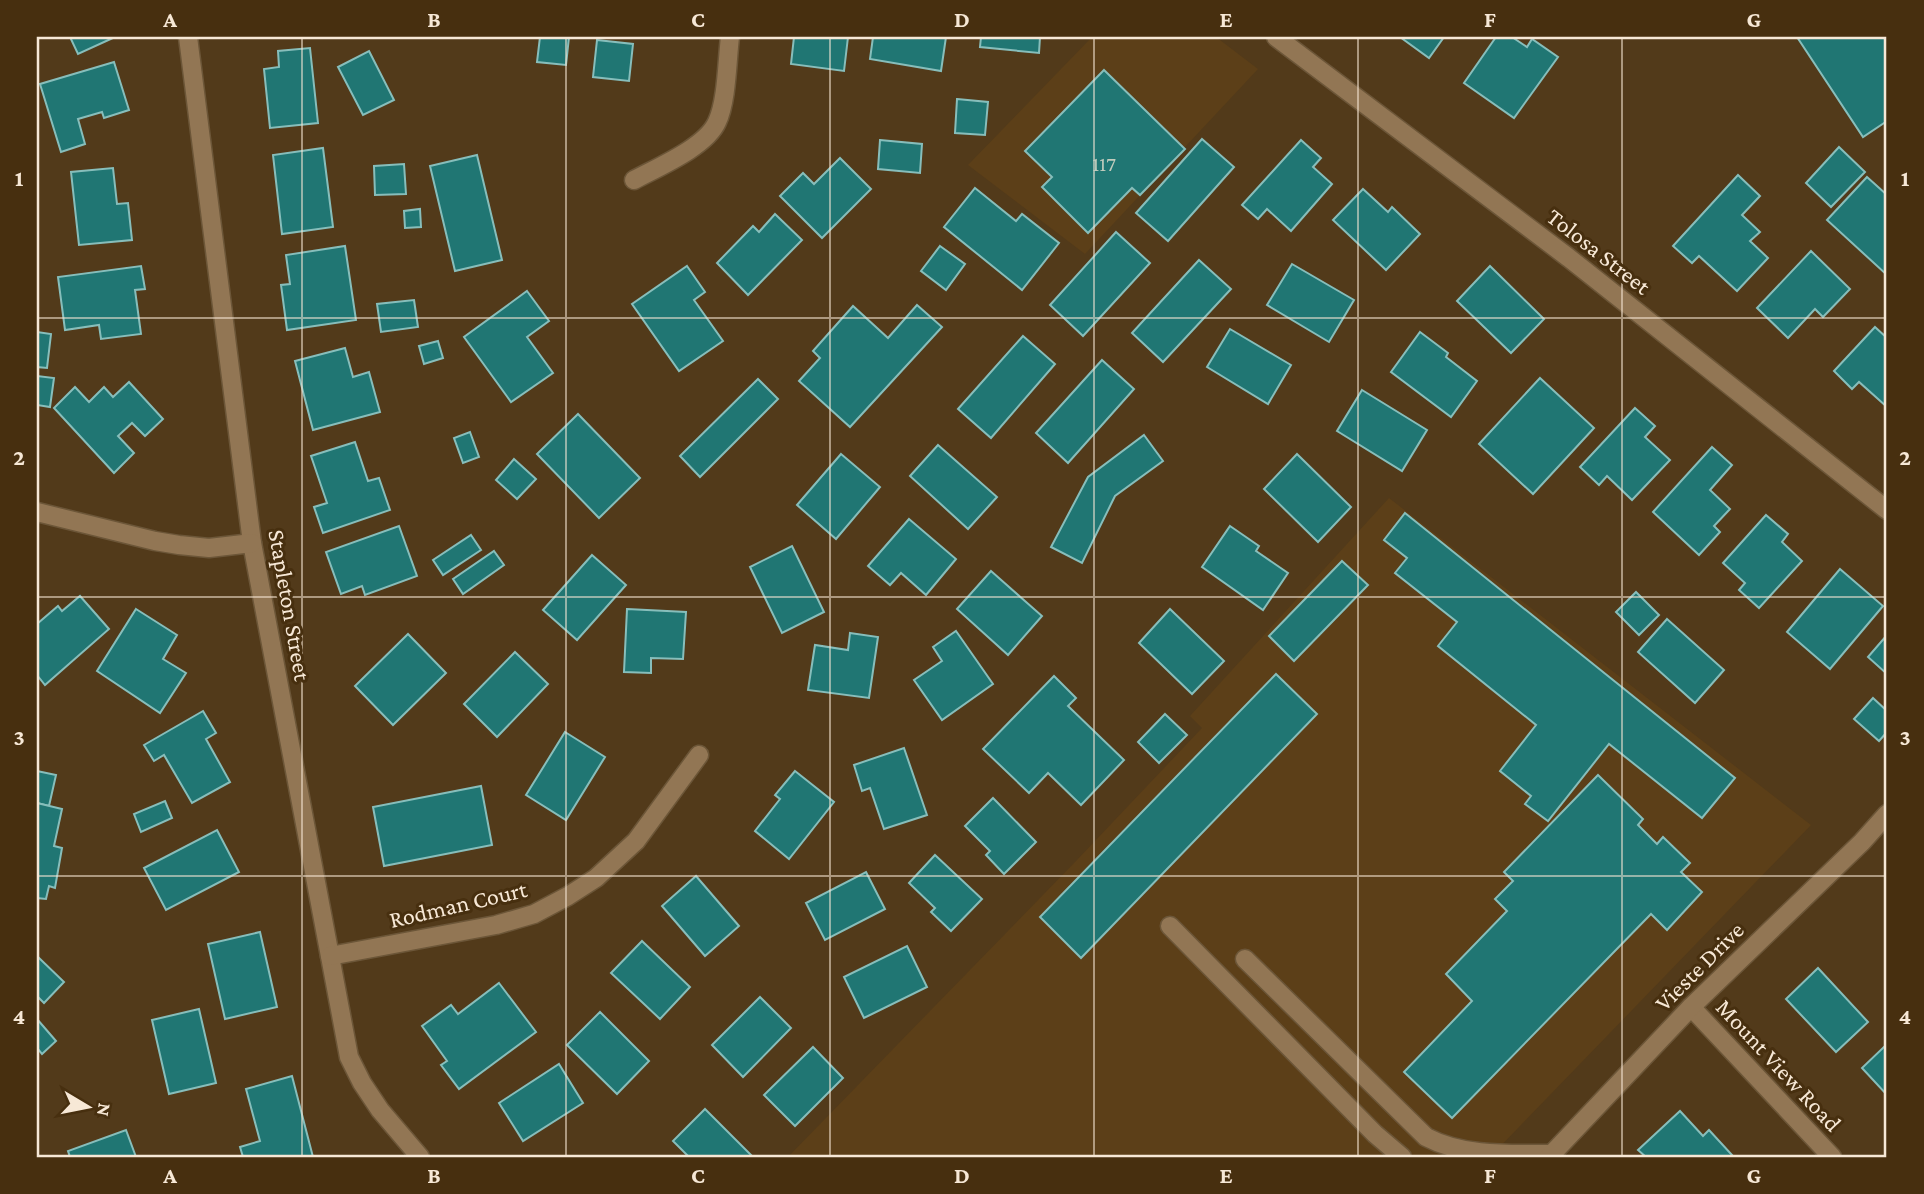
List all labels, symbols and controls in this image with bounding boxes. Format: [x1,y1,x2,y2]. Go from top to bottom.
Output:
text: A [162,6,177,32]
text: B [427,6,441,32]
text: C [691,6,705,32]
text: D [954,6,970,32]
text: E [1219,6,1233,32]
text: F [1484,6,1496,32]
text: G [1747,6,1762,32]
house number: 117 [1092,152,1116,176]
text: 1 [15,165,24,191]
text: 1 [1901,165,1910,191]
street label: Tolosa Street [1542,202,1657,300]
text: 2 [13,444,25,470]
text: 2 [1899,444,1911,470]
street label: Stapleton Street [263,527,317,684]
text: 3 [13,724,25,750]
text: 3 [1899,724,1911,750]
street label: Rodman Court [387,875,531,933]
street label: Vieste Drive [1649,916,1749,1016]
street label: Mount View Road [1711,993,1847,1137]
text: 4 [13,1003,25,1029]
text: 4 [1899,1003,1911,1029]
north arrow [52,1072,122,1142]
text: N [93,1102,116,1118]
text: A [162,1162,177,1188]
text: B [427,1162,441,1188]
text: C [691,1162,705,1188]
text: D [954,1162,970,1188]
text: E [1219,1162,1233,1188]
text: F [1484,1162,1496,1188]
text: G [1747,1162,1762,1188]

